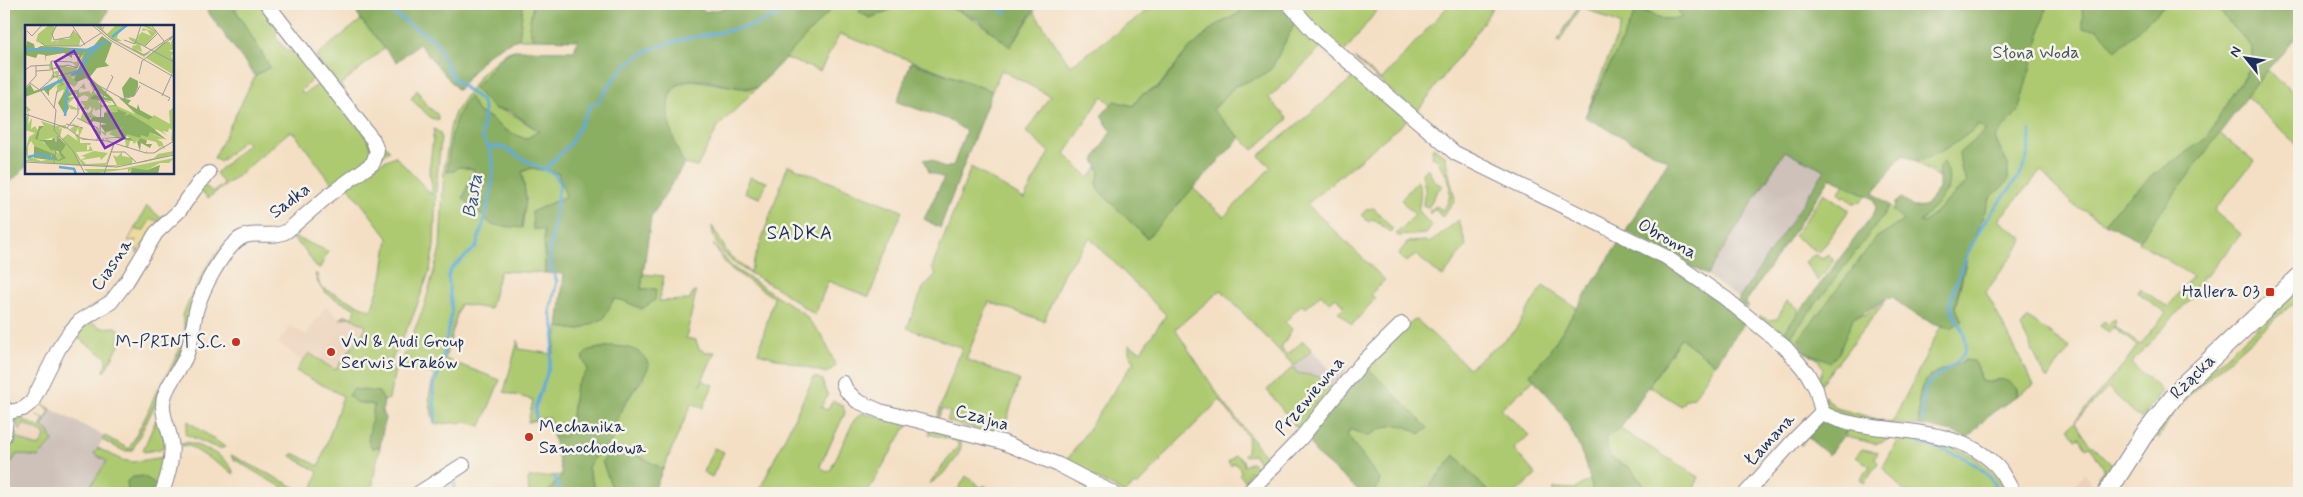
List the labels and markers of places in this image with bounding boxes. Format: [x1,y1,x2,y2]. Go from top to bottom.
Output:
place label: Hallera 03 [2182,280,2260,304]
marker: Hallera 03 [2264,286,2276,298]
place label: M-PRINT S.C. [115,330,226,354]
place label: VW & Audi Group Serwis Kraków [341,330,465,375]
marker: M-PRINT S.C. [230,336,242,348]
marker: VW & Audi Group Serwis Kraków [325,346,337,358]
place label: Mechanika Samochodowa [539,415,646,460]
marker: Mechanika Samochodowa [523,431,535,443]

